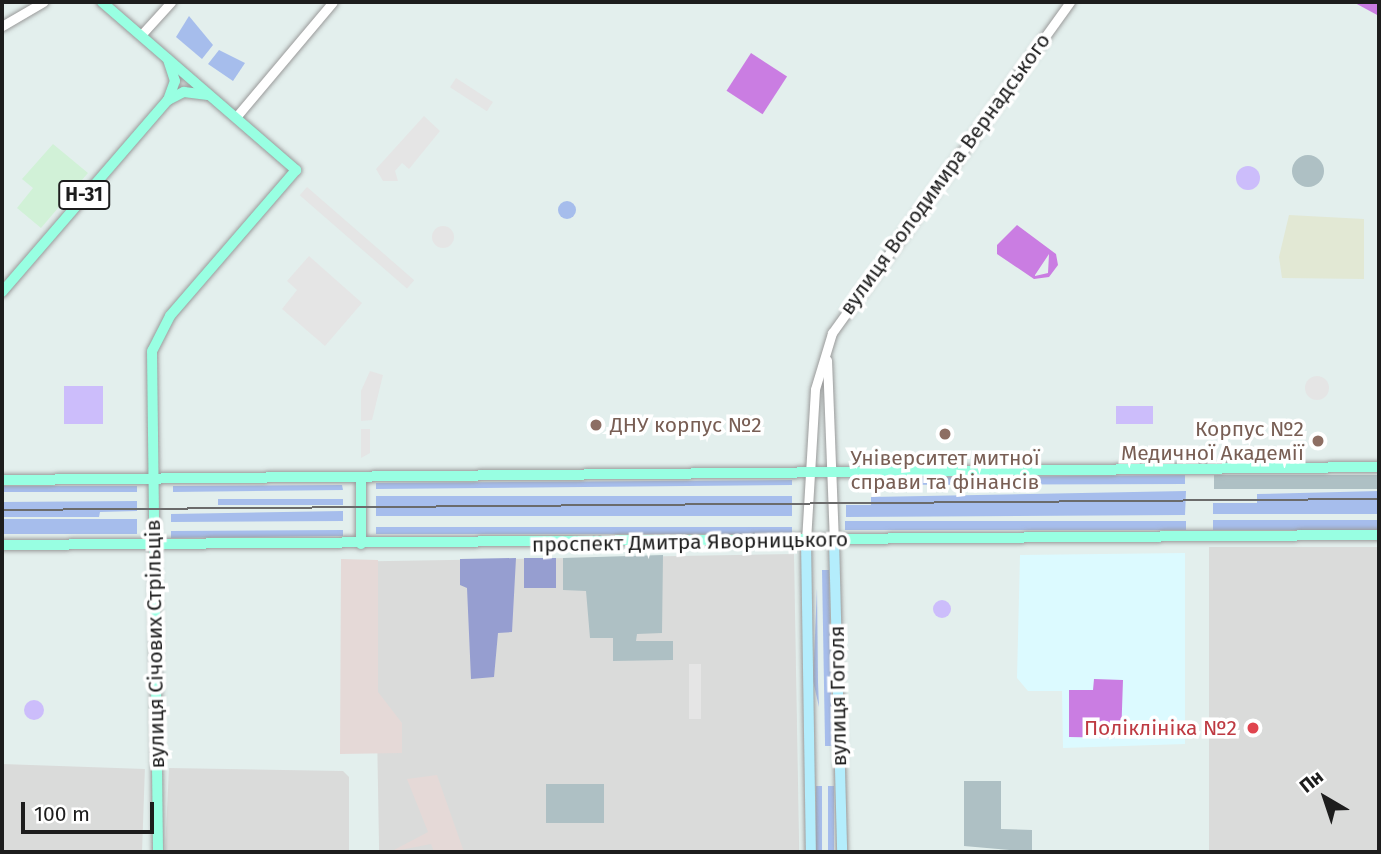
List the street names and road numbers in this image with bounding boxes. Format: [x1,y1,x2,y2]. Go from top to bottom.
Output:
street label: вулиця Володимира Вернадського [834,28,1056,320]
road number: Н-31 [58,180,110,210]
street label: вулиця Січових Стрільців [140,519,170,769]
street label: проспект Дмитра Яворницького [532,527,848,557]
street label: вулиця Гоголя [824,625,852,767]

